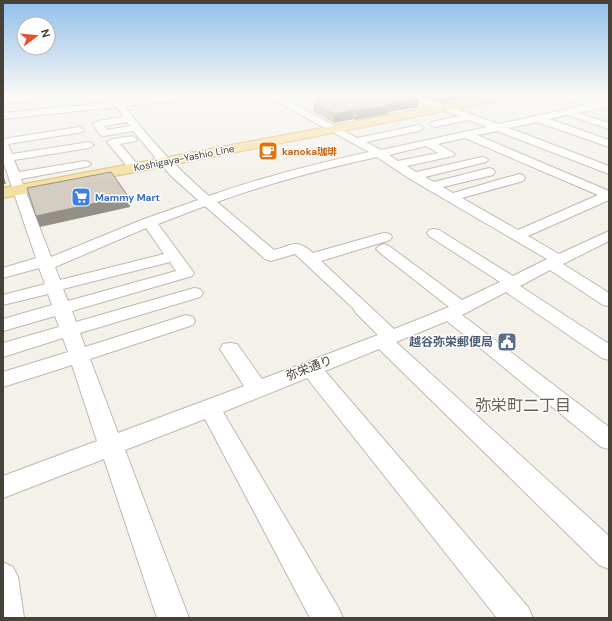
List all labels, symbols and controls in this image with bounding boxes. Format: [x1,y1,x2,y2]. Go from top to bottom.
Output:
north arrow [16,16,56,56]
text: N [38,27,53,39]
cafe icon: kanoka珈琲 [257,140,279,162]
street label: Koshigaya-Yashio Line [133,142,236,174]
place label: kanoka珈琲 [282,145,337,158]
supermarket icon: Mammy Mart [70,186,92,208]
place label: Mammy Mart [95,191,160,204]
public building icon: 越谷弥栄郵便局 [496,331,518,353]
place label: 越谷弥栄郵便局 [409,334,493,350]
street label: 弥栄通り [284,352,334,384]
district label: 弥栄町二丁目 [475,395,571,416]

